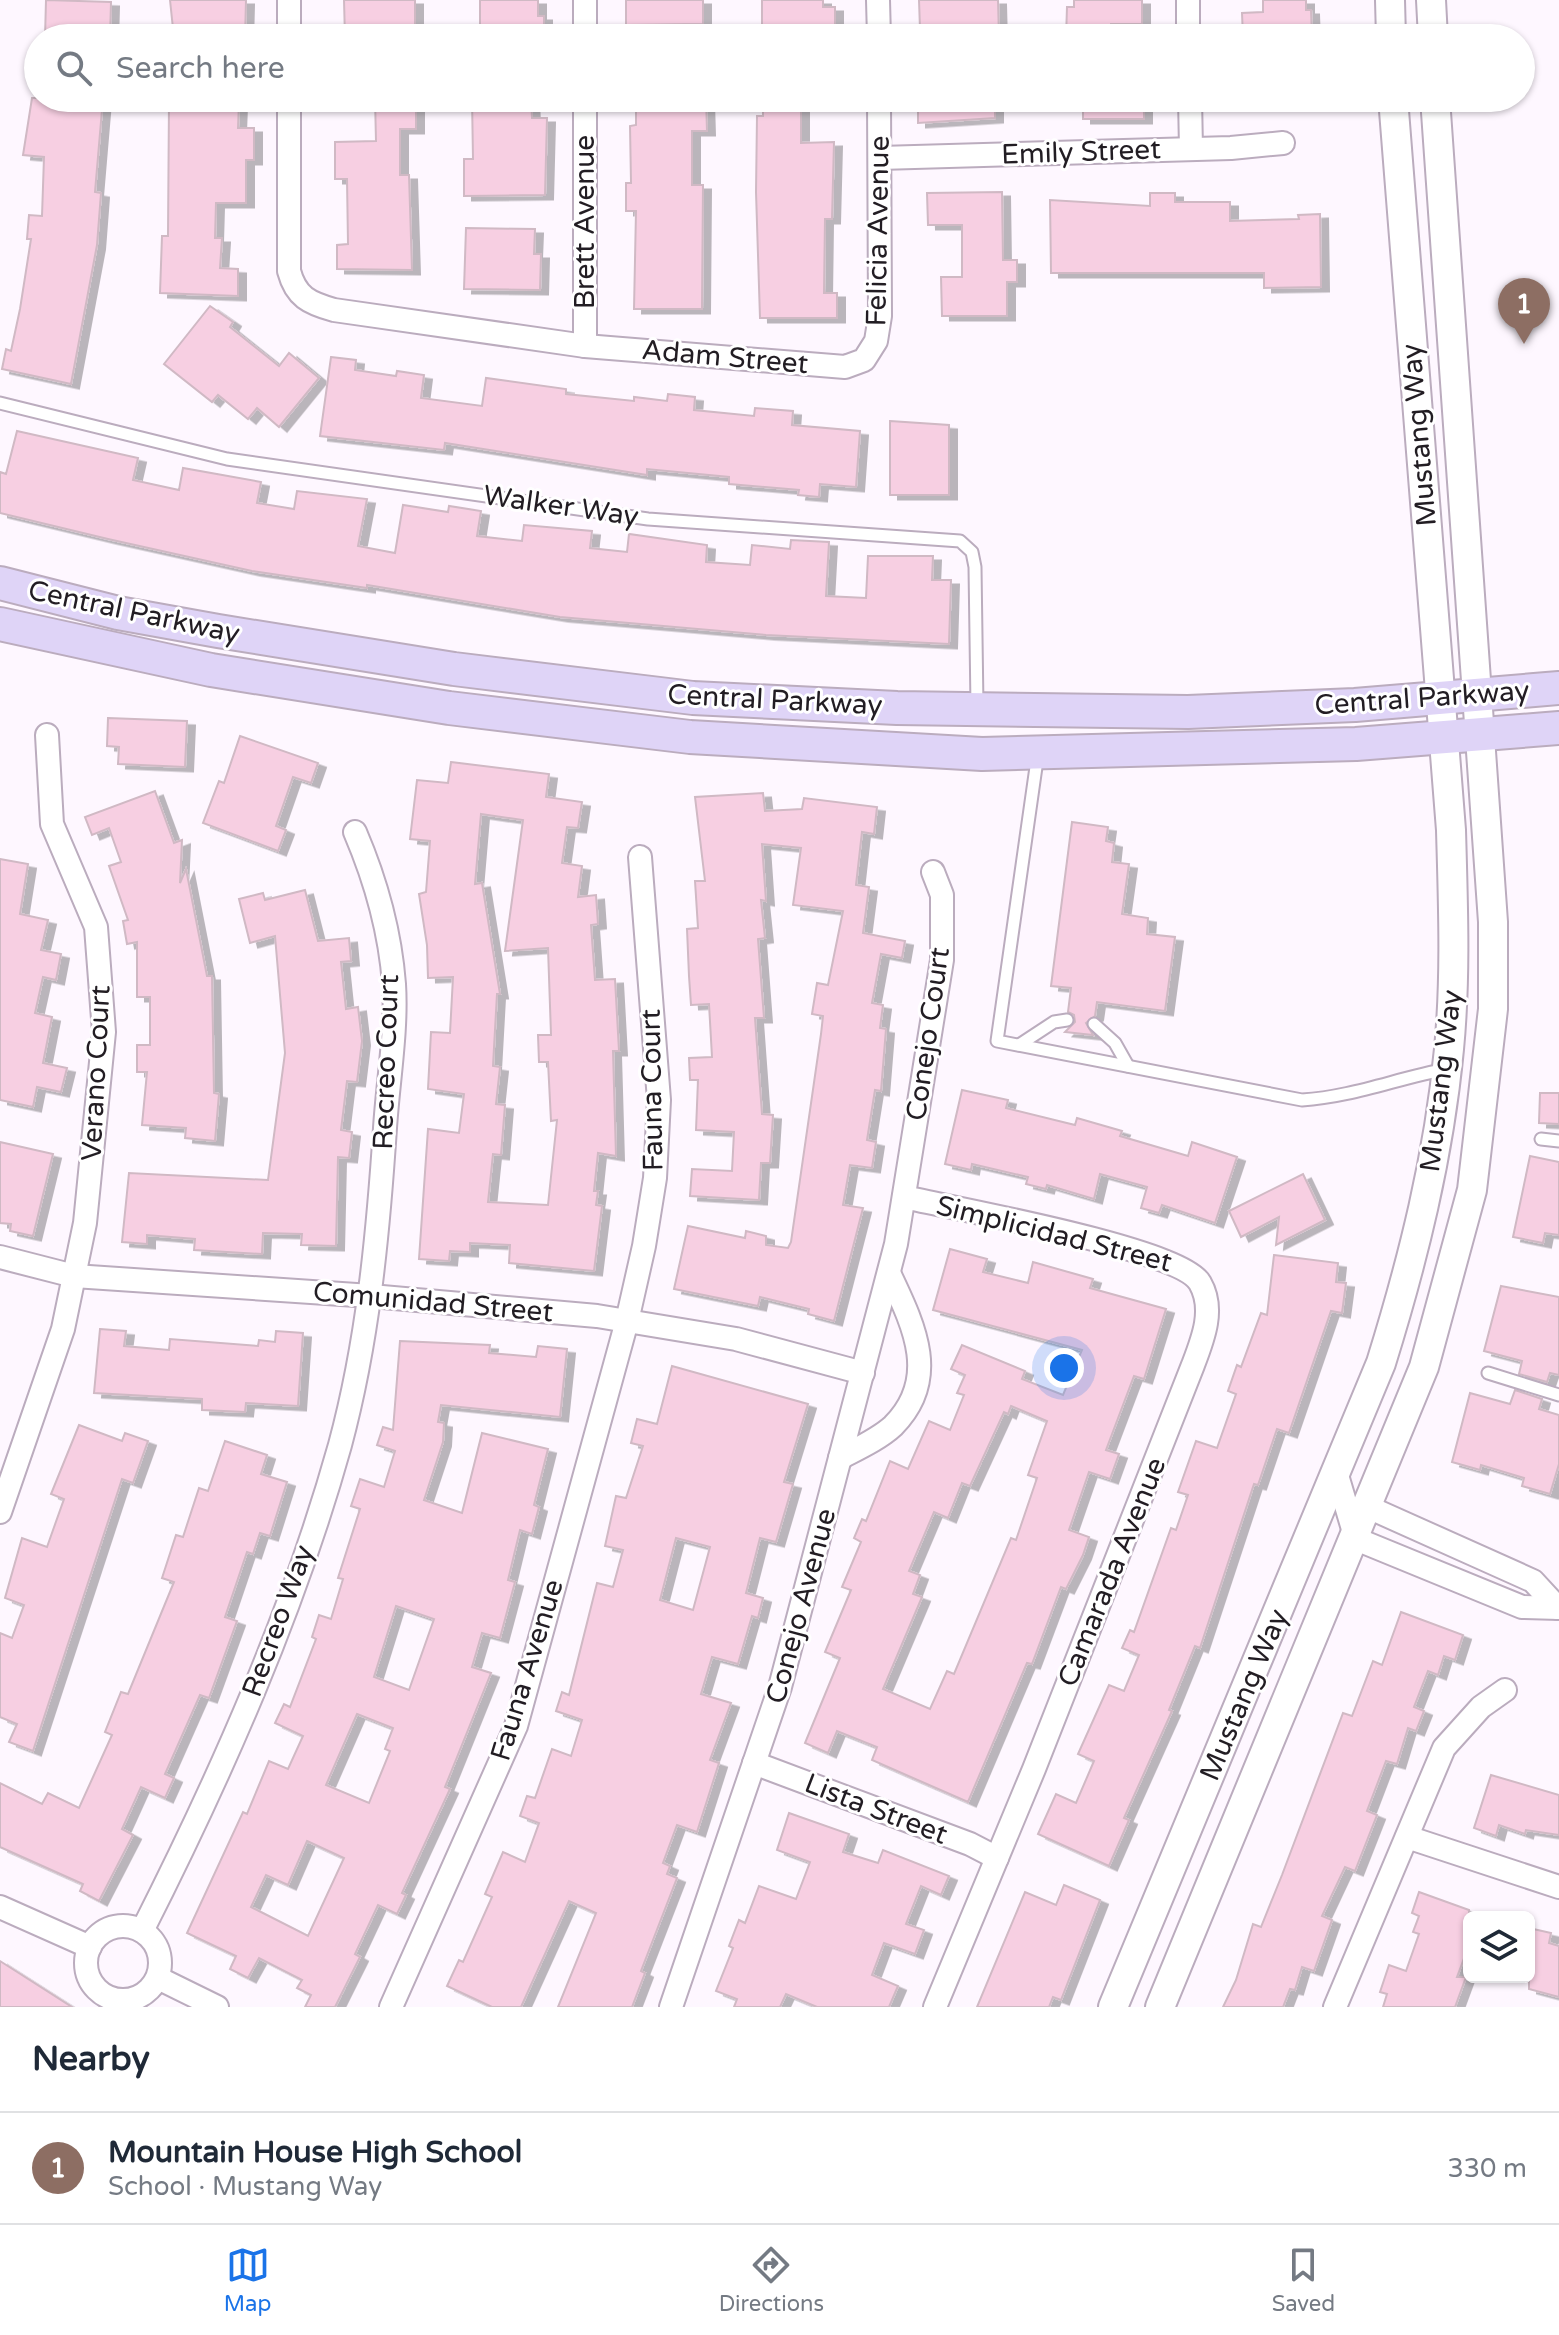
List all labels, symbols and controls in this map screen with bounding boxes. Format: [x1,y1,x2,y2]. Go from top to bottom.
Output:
search box [24,24,1535,112]
icon: search [52,46,96,90]
text: Search here [116,50,285,87]
street label: Emily Street [1001,132,1162,172]
street label: Brett Avenue [568,135,602,309]
street label: Felicia Avenue [859,135,897,327]
pin: 1 [1498,278,1550,344]
street label: Adam Street [640,333,810,381]
street label: Mustang Way [1394,342,1444,528]
street label: Walker Way [481,478,641,534]
street label: Central Parkway [25,573,243,651]
street label: Central Parkway [1313,674,1531,722]
street label: Central Parkway [667,677,883,723]
street label: Conejo Court [899,945,957,1123]
street label: Recreo Court [366,973,406,1150]
street label: Verano Court [74,984,118,1162]
street label: Mustang Way [1413,988,1469,1174]
street label: Fauna Court [634,1008,670,1171]
street label: Simplicidad Street [933,1188,1176,1280]
street label: Comunidad Street [311,1275,555,1329]
your location [1044,1348,1084,1388]
street label: Camarada Avenue [1051,1453,1173,1691]
street label: Conejo Avenue [759,1505,843,1707]
street label: Recreo Way [235,1541,321,1701]
street label: Fauna Avenue [483,1575,571,1765]
street label: Mustang Way [1193,1604,1295,1786]
street label: Lista Street [800,1766,952,1852]
map controls [1463,1911,1535,1983]
button: layers [1463,1911,1535,1983]
text: Nearby [32,2039,150,2080]
text: Mountain House High School [108,2134,522,2171]
text: 1 [50,2153,66,2184]
text: 330 m [1447,2153,1527,2184]
text: School · Mustang Way [108,2171,382,2202]
tab: Map [224,2243,271,2317]
tab: Directions [719,2243,824,2317]
tab: Saved [1272,2243,1335,2317]

